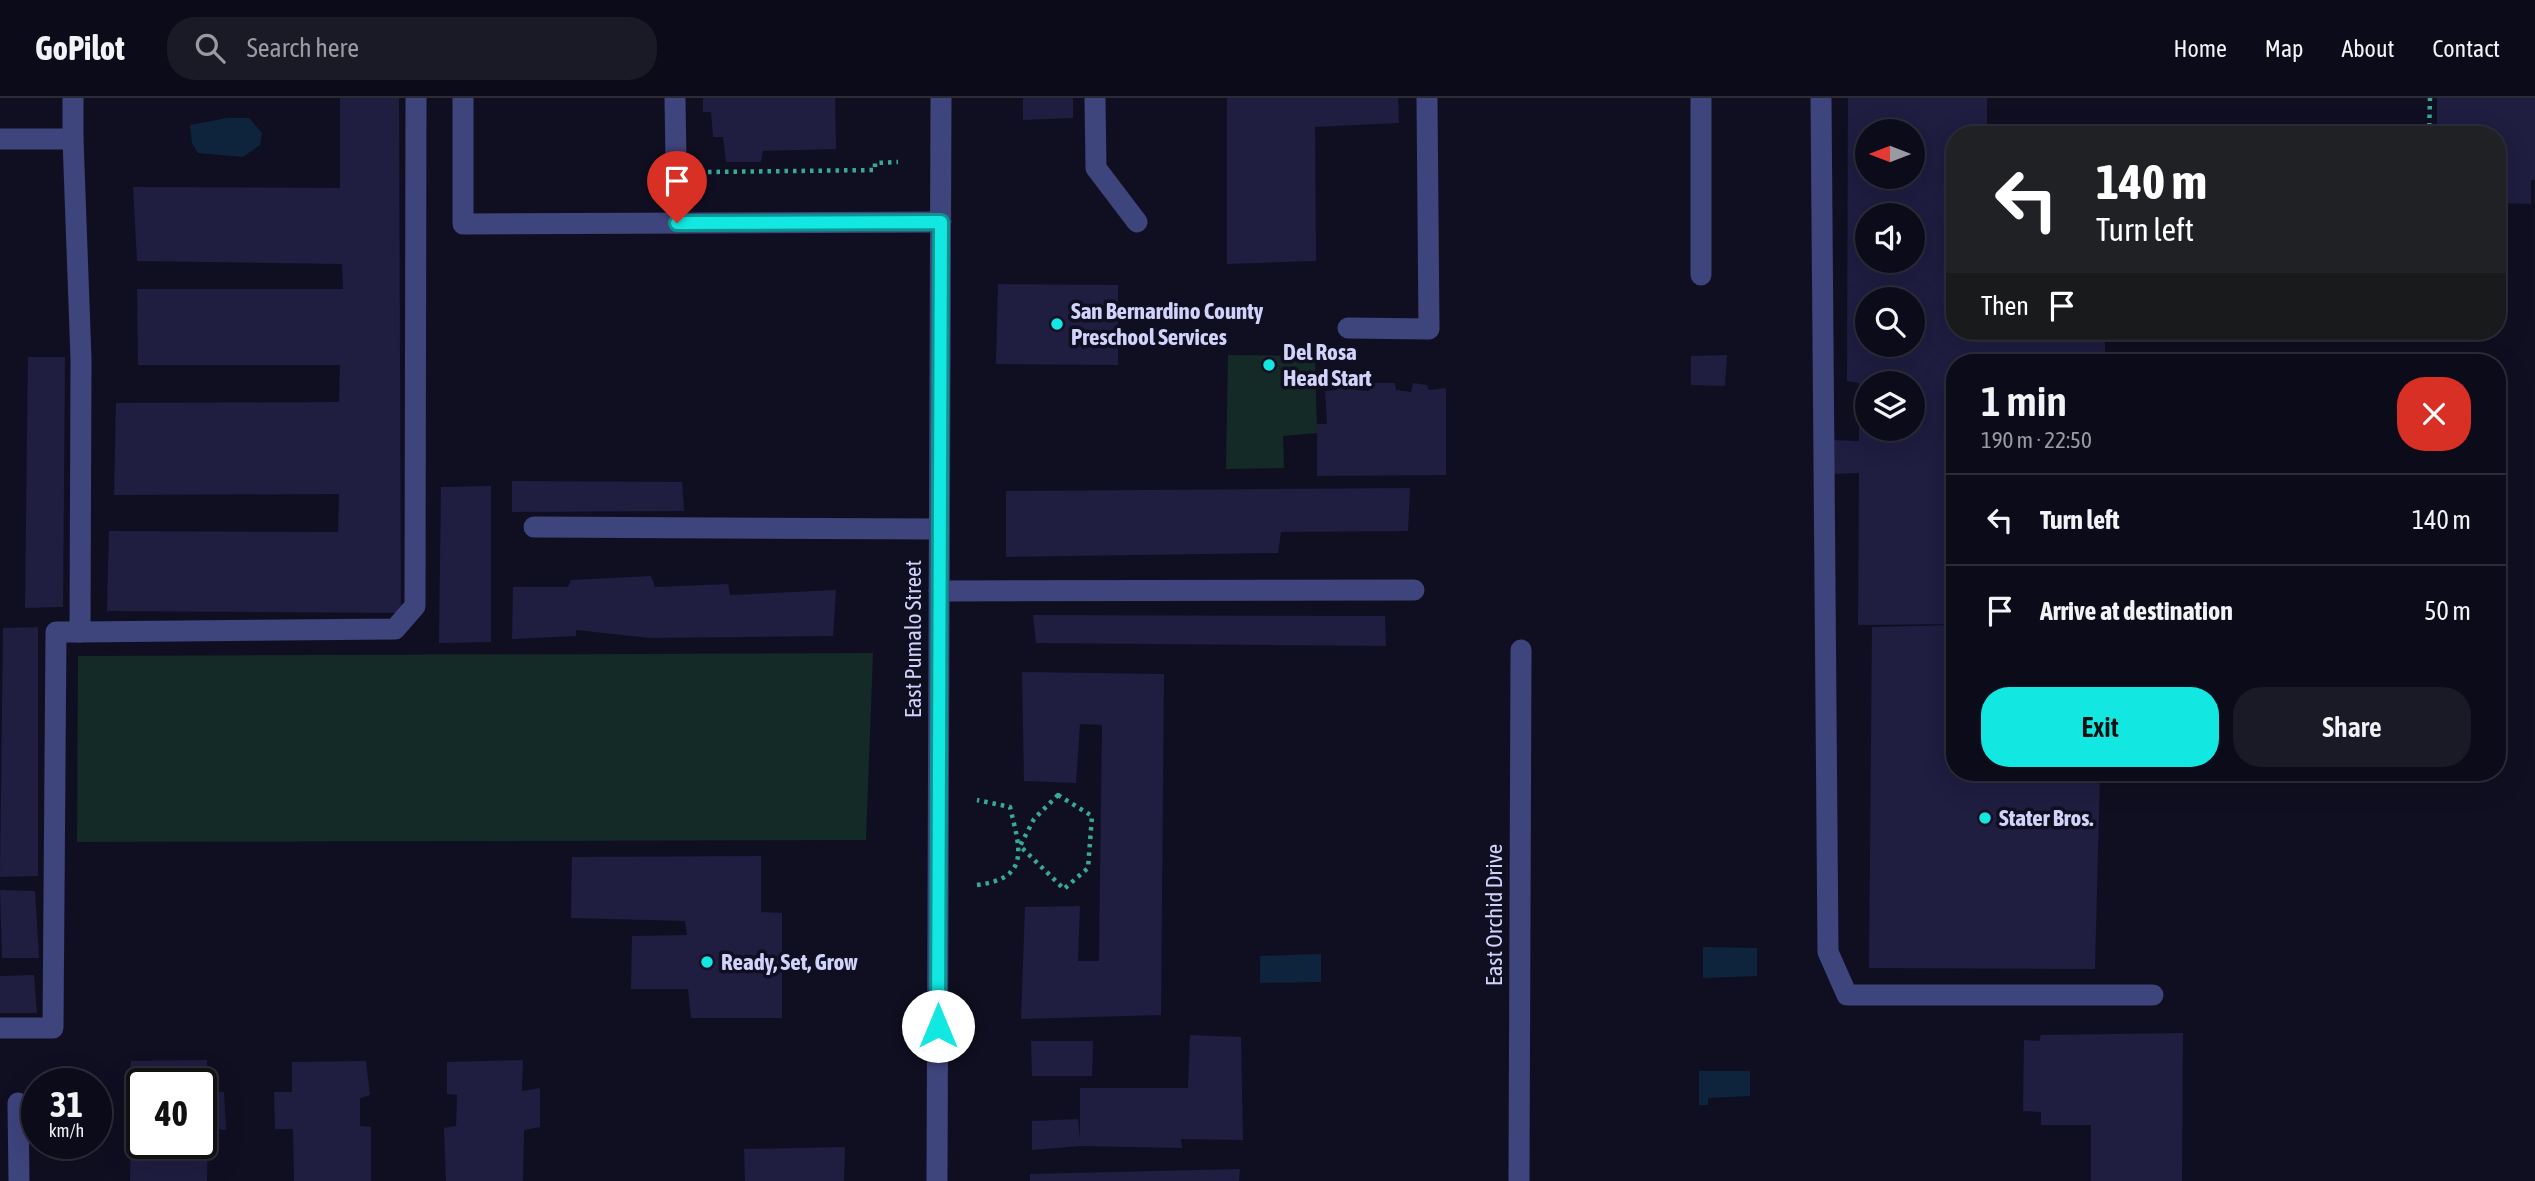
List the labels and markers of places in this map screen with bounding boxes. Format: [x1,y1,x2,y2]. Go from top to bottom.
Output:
pin [647,151,707,223]
place label: San Bernardino County Preschool Services [1071,298,1264,350]
marker: San Bernardino County Preschool Services [1049,316,1065,332]
place label: Del Rosa Head Start [1283,339,1372,391]
marker: Del Rosa Head Start [1261,357,1277,373]
place label: Stater Bros. [1999,805,2093,831]
marker: Stater Bros. [1977,810,1993,826]
place label: Ready, Set, Grow [721,949,858,975]
marker: Ready, Set, Grow [699,954,715,970]

